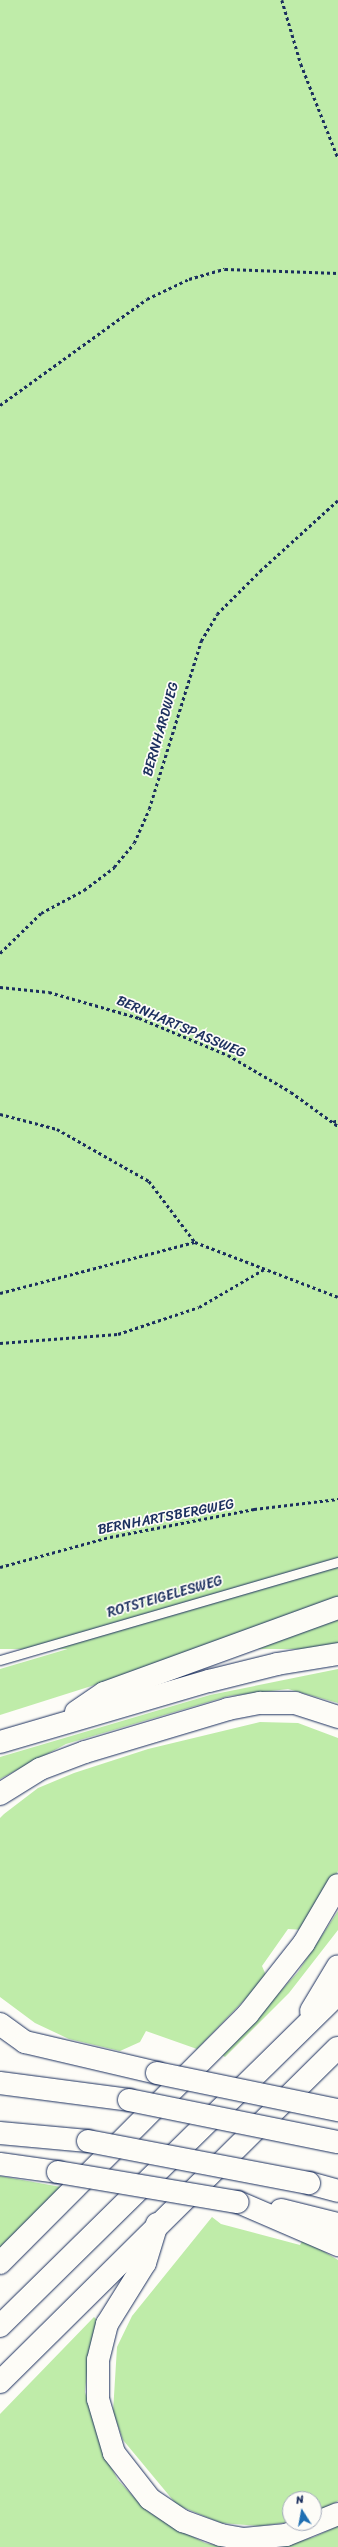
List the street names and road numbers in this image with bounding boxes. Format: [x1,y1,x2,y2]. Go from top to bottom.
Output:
street label: BERNHARDWEG [140,680,182,778]
street label: BERNHARTSPASSWEG [114,992,248,1062]
street label: BERNHARTSBERGWEG [96,1496,236,1538]
street label: ROTSTEIGELESWEG [105,1572,225,1622]

